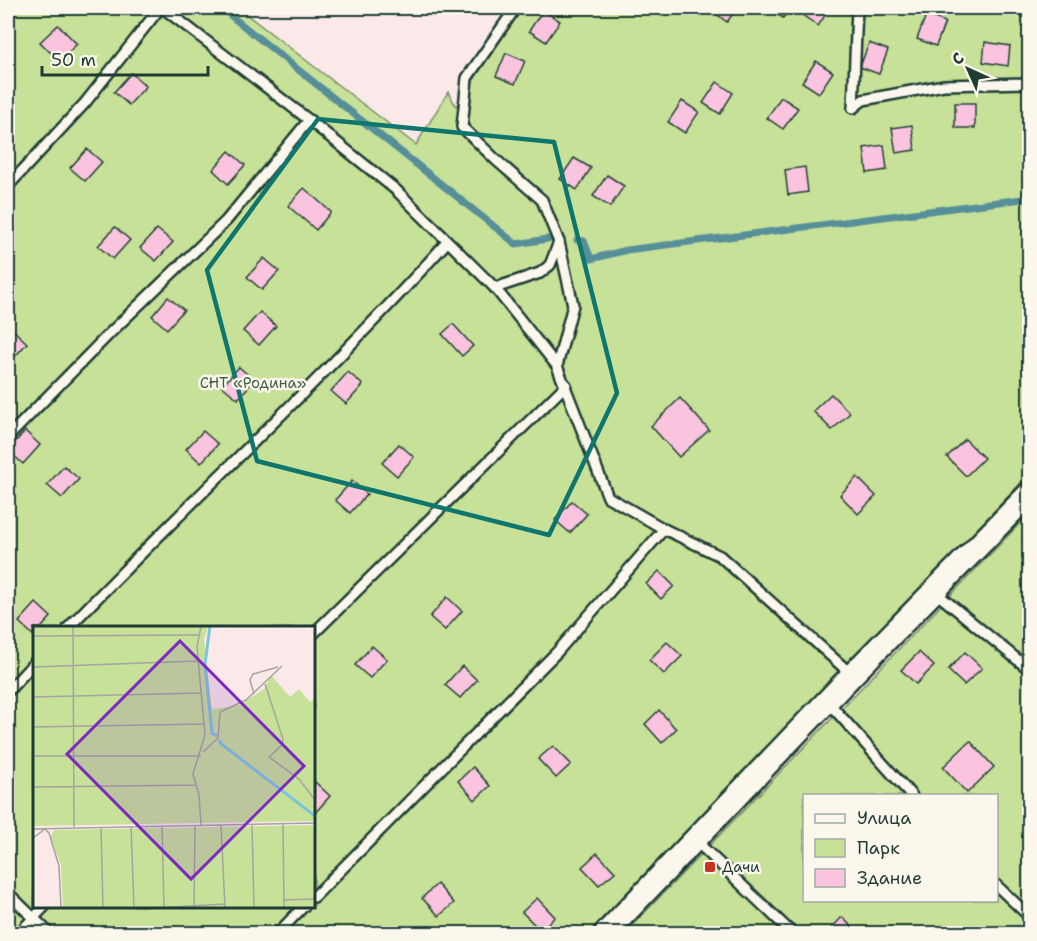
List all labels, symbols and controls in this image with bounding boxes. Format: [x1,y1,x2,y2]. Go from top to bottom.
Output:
scale bar [42,39,208,77]
north arrow [938,39,998,99]
text: 50 m [51,48,96,72]
text: С [947,48,969,70]
park label: СНТ «Родина» [200,373,306,393]
inset map [33,626,315,908]
legend [803,794,998,902]
text: Улица [857,806,911,830]
text: Парк [857,836,900,860]
place label: Дачи [722,857,760,877]
marker: Дачи [703,860,717,874]
text: Здание [857,866,922,890]

